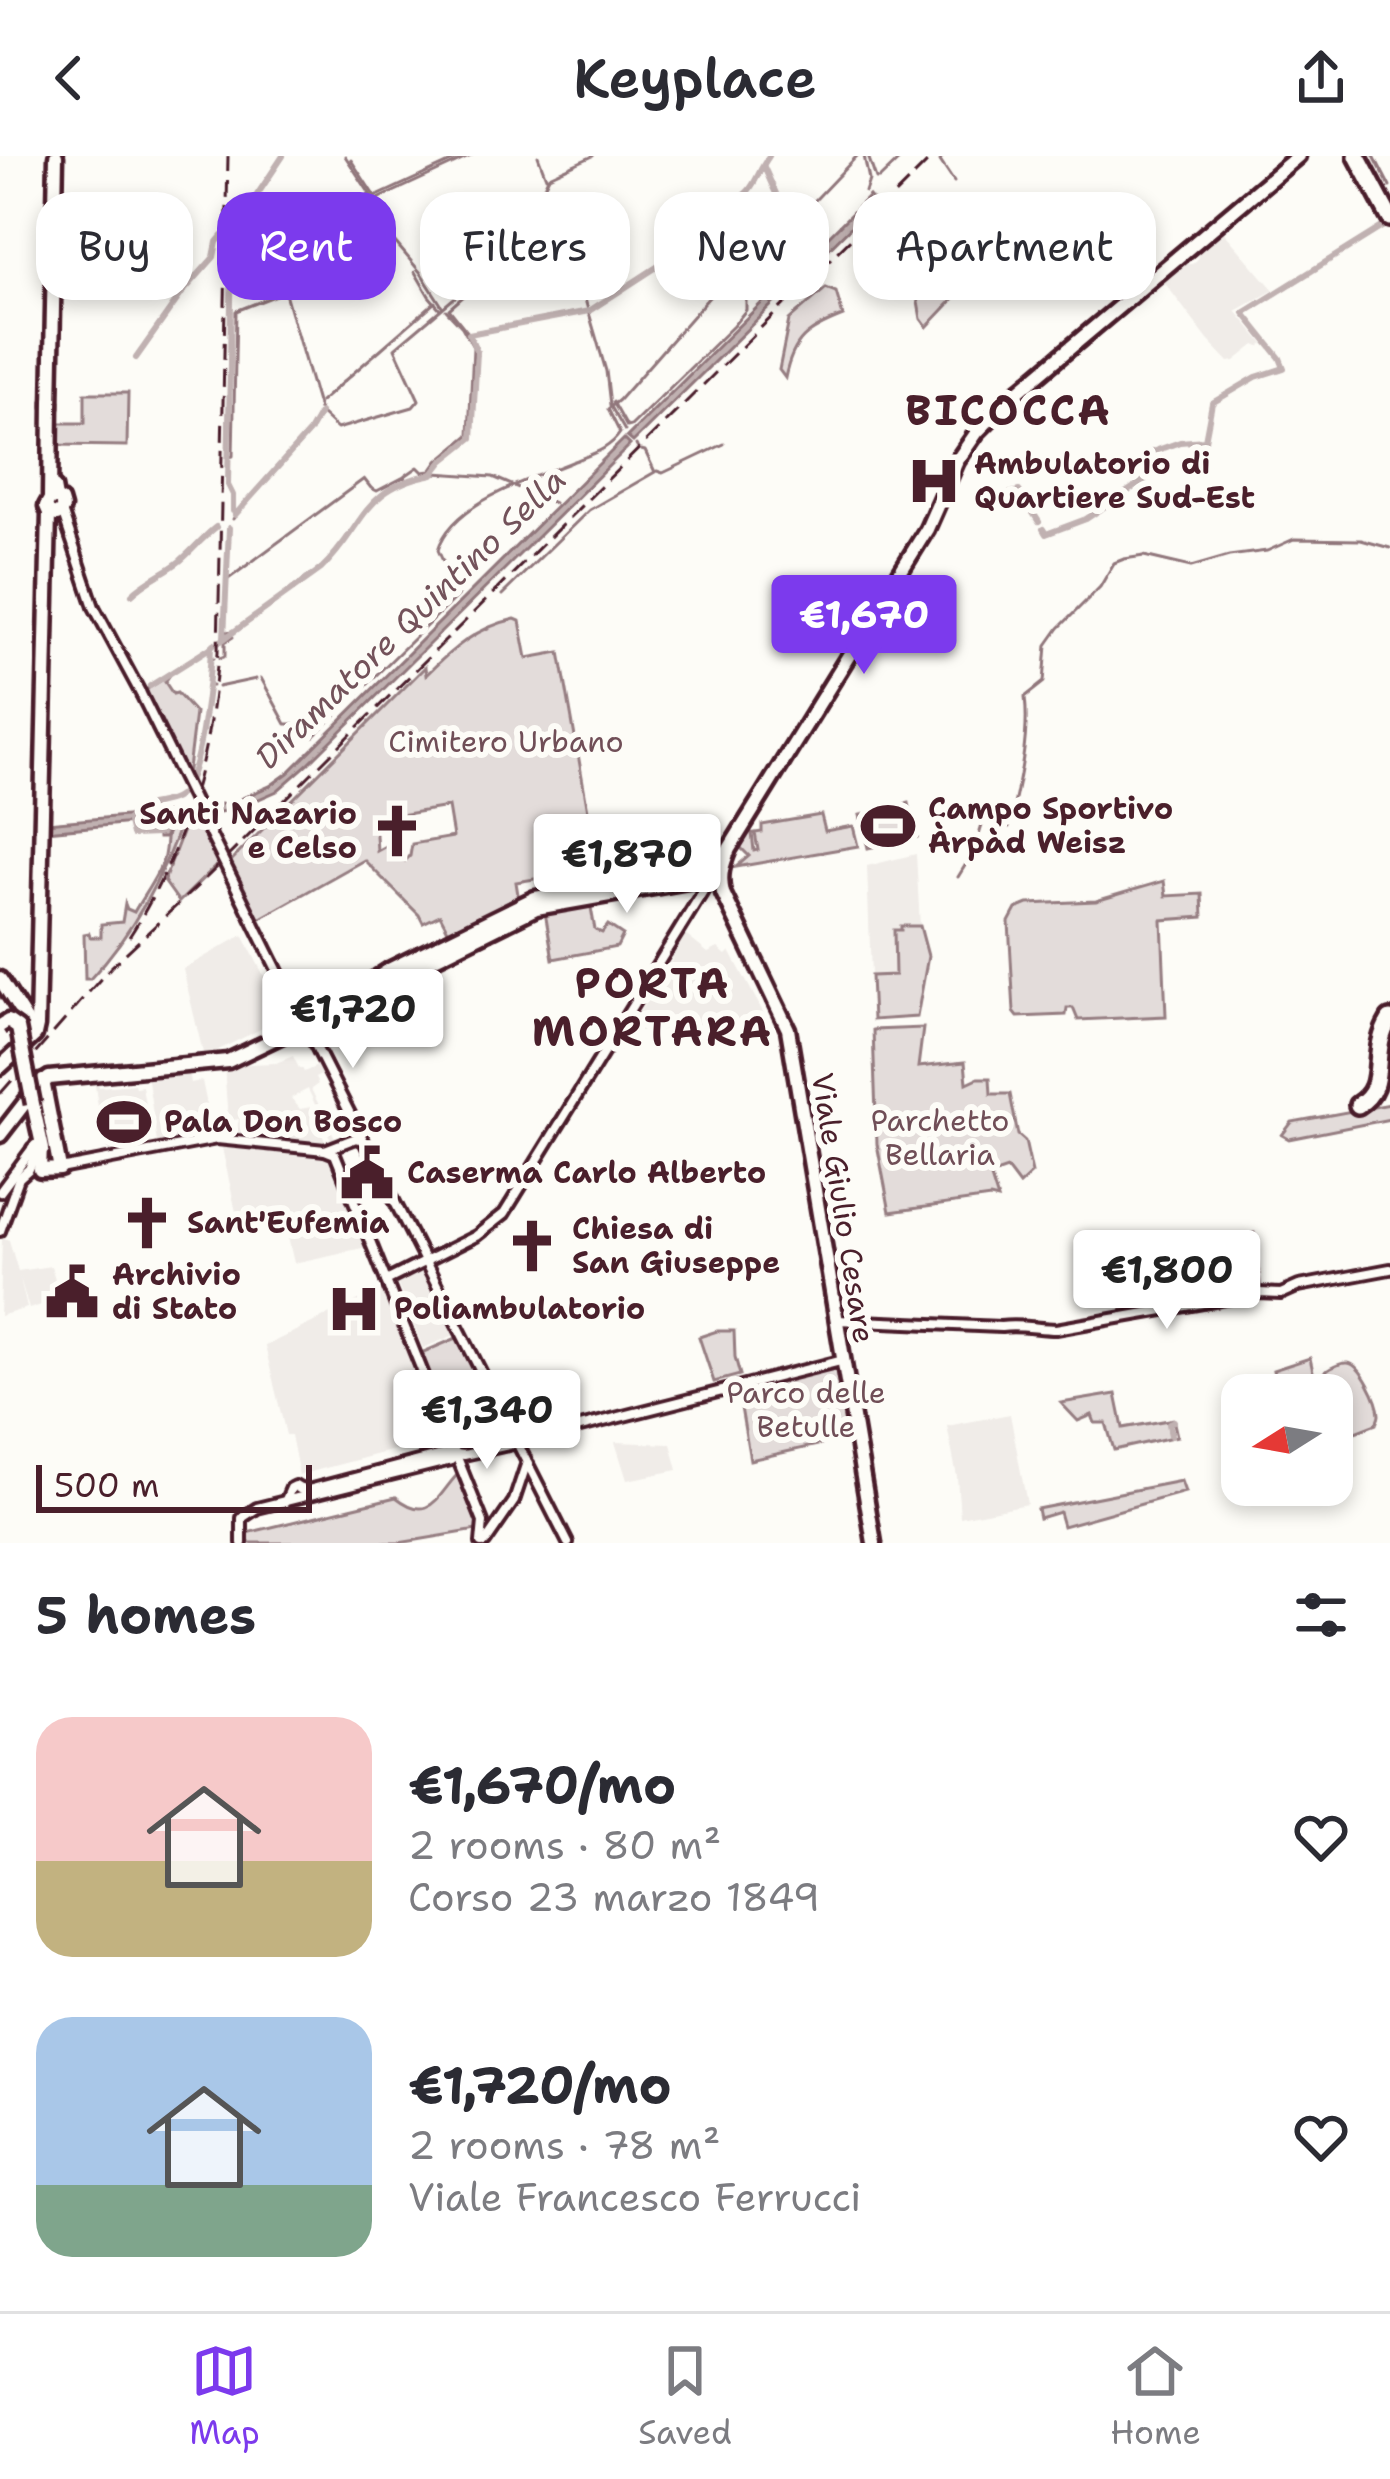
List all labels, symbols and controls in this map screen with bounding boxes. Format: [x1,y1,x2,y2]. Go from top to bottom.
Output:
text: Keyplace [573,42,817,114]
icon: back [36,45,102,111]
icon: share [1288,45,1354,111]
chip: Buy [36,192,193,300]
chip: Rent [217,192,396,300]
chip: Filters [420,192,630,300]
chip: New [654,192,829,300]
chip: Apartment [853,192,1156,300]
district label: BICOCCA [905,382,1113,438]
place label: Ambulatorio di Quartiere Sud-Est [974,443,1255,518]
hospital icon: Ambulatorio di Quartiere Sud-Est [905,452,963,510]
water label: Diramatore Quintino Sella [245,458,576,779]
pin: €1,670 [766,575,962,677]
text: €1,670 [799,588,930,640]
park label: Cimitero Urbano [388,721,624,762]
place label: Campo Sportivo Àrpàd Weisz [928,788,1173,863]
place label: Santi Nazario e Celso [139,793,357,868]
sports icon: Campo Sportivo Àrpàd Weisz [859,797,917,855]
church icon: Santi Nazario e Celso [368,802,426,860]
pin: €1,870 [529,814,725,916]
text: €1,870 [561,827,693,879]
district label: PORTA MORTARA [532,955,774,1059]
pin: €1,720 [255,969,451,1071]
text: €1,720 [289,982,417,1034]
street label: Viale Giulio Cesare [802,1070,885,1346]
sports icon: Pala Don Bosco [95,1093,153,1151]
park label: Parchetto Bellaria [871,1100,1009,1175]
place label: Pala Don Bosco [164,1101,402,1142]
public building icon: Caserma Carlo Alberto [338,1144,396,1202]
place label: Caserma Carlo Alberto [407,1152,766,1193]
church icon: Sant'Eufemia [118,1194,176,1252]
place label: Sant'Eufemia [187,1202,390,1243]
place label: Chiesa di San Giuseppe [572,1208,780,1283]
church icon: Chiesa di San Giuseppe [503,1217,561,1275]
pin: €1,800 [1069,1230,1265,1332]
text: €1,800 [1100,1243,1234,1295]
place label: Archivio di Stato [112,1254,241,1329]
public building icon: Archivio di Stato [43,1263,101,1321]
hospital icon: Poliambulatorio [325,1280,383,1338]
place label: Poliambulatorio [394,1288,645,1329]
pin: €1,340 [389,1370,585,1472]
park label: Parco delle Betulle [726,1372,886,1447]
north arrow [1221,1374,1353,1506]
map controls [1221,1374,1353,1506]
text: €1,340 [420,1383,554,1435]
scale bar [36,1459,312,1512]
text: 500 m [54,1463,160,1508]
text: 5 homes [36,1581,256,1649]
icon: filters [1288,1582,1354,1648]
text: €1,670/mo [408,1751,676,1819]
icon: home [132,1765,276,1909]
icon: heart [1288,1804,1354,1870]
text: 2 rooms · 80 m² [408,1819,721,1871]
text: Corso 23 marzo 1849 [408,1871,820,1923]
text: €1,720/mo [408,2051,672,2119]
icon: home [132,2065,276,2209]
icon: heart [1288,2104,1354,2170]
text: 2 rooms · 78 m² [408,2119,720,2171]
text: Viale Francesco Ferrucci [408,2171,861,2223]
tab: Map [189,2338,260,2455]
tab: Saved [638,2338,732,2455]
tab: Home [1110,2338,1201,2455]

